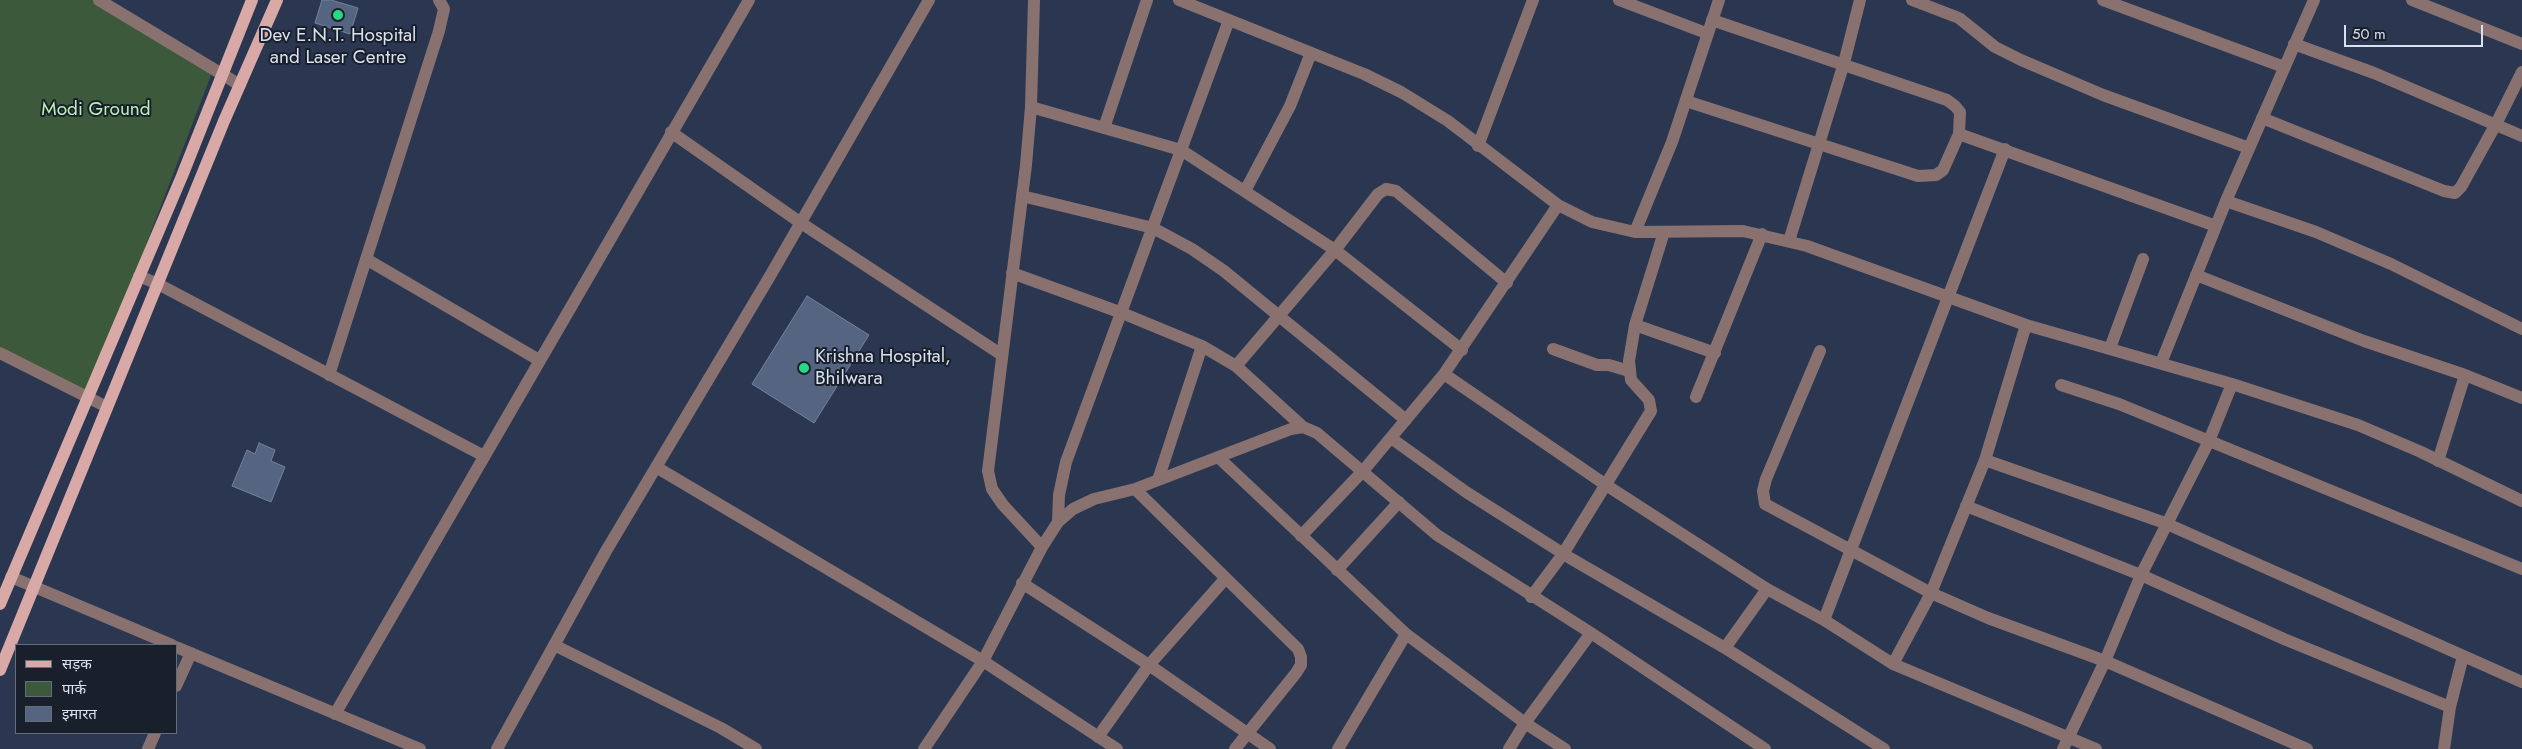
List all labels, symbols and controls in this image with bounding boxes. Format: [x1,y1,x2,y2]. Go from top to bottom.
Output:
marker: Dev E.N.T. Hospital and Laser Centre [331,8,345,22]
scale bar [2347,15,2486,47]
text: 50 m [2352,23,2386,45]
place label: Dev E.N.T. Hospital and Laser Centre [260,25,416,69]
park label: Modi Ground [41,99,151,121]
place label: Krishna Hospital, Bhilwara [815,346,951,390]
marker: Krishna Hospital, Bhilwara [797,361,811,375]
legend [15,644,178,734]
text: सड़क [62,653,92,675]
text: पार्क [62,678,86,700]
text: इमारत [62,703,97,725]

